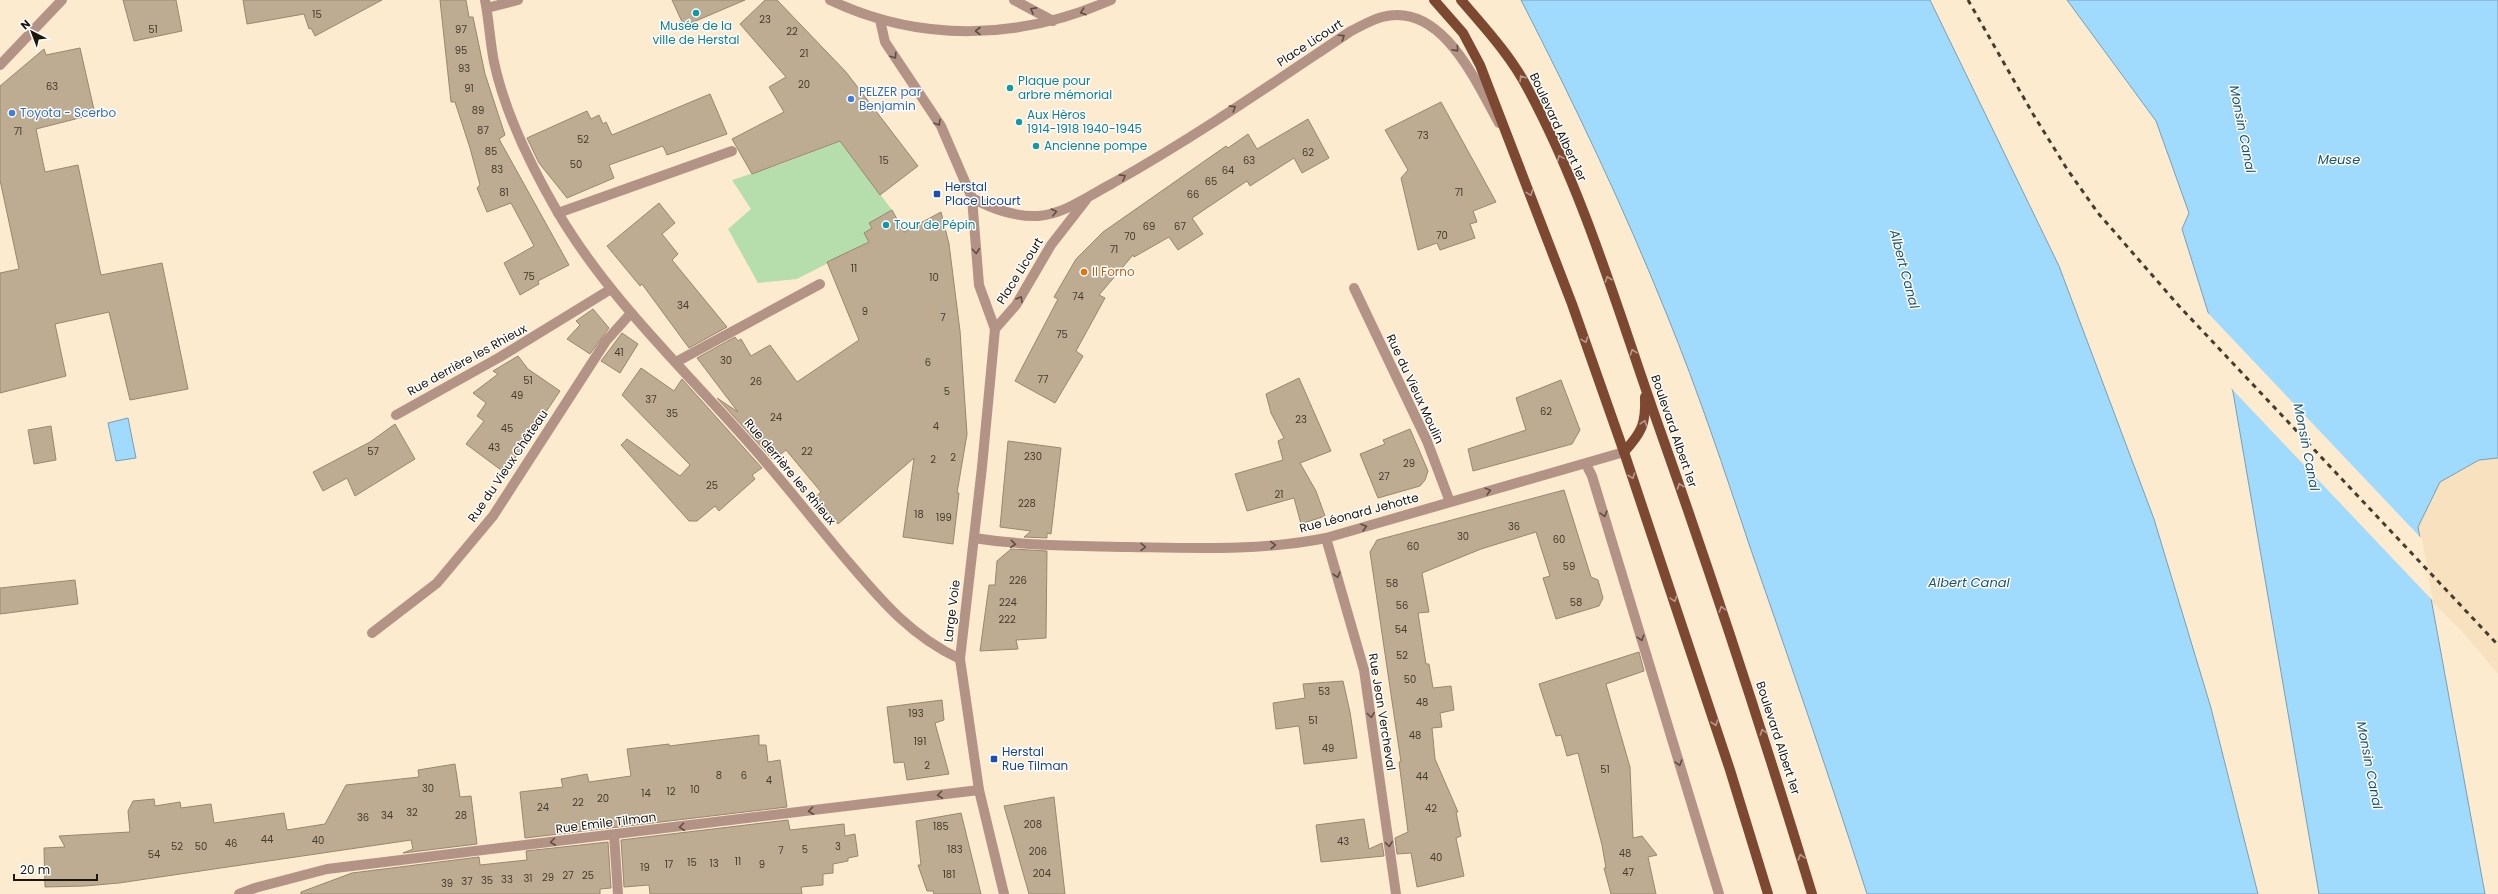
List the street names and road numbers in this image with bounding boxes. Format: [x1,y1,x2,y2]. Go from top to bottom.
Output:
street label: Place Licourt [1273,15,1346,70]
street label: Boulevard Albert 1er [1526,70,1591,184]
street label: Place Licourt [992,234,1047,307]
street label: Rue derrière les Rhieux [404,319,530,400]
street label: Rue du Vieux Moulin [1383,331,1448,446]
street label: Boulevard Albert 1er [1647,372,1702,490]
street label: Rue du Vieux Château [464,406,552,525]
street label: Rue derrière les Rhieux [741,415,840,529]
street label: Rue Léonard Jehotte [1297,488,1420,537]
street label: Large Voie [939,579,964,643]
street label: Rue Jean Vercheval [1365,652,1400,772]
street label: Boulevard Albert 1er [1752,679,1805,797]
street label: Rue Emile Tilman [555,808,657,837]

